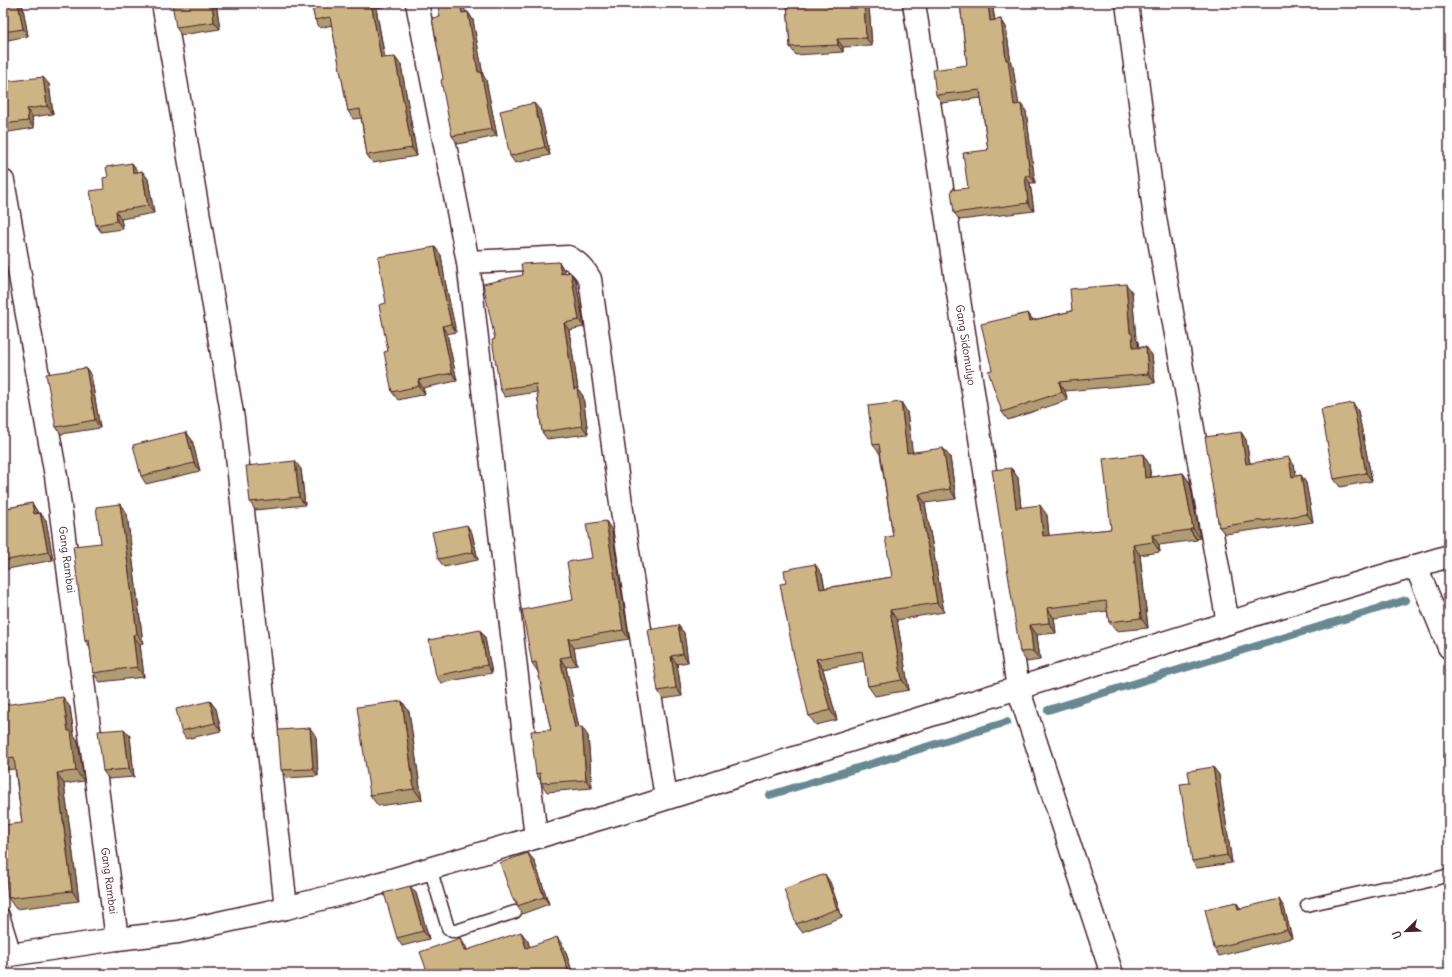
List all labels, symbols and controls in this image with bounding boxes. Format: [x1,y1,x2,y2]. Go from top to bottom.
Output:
street label: Gang Sidomulyo [953,304,979,386]
street label: Gang Rambai [56,525,78,594]
street label: Gang Rambai [98,847,121,915]
north arrow [1386,911,1426,951]
text: U [1389,929,1405,941]

